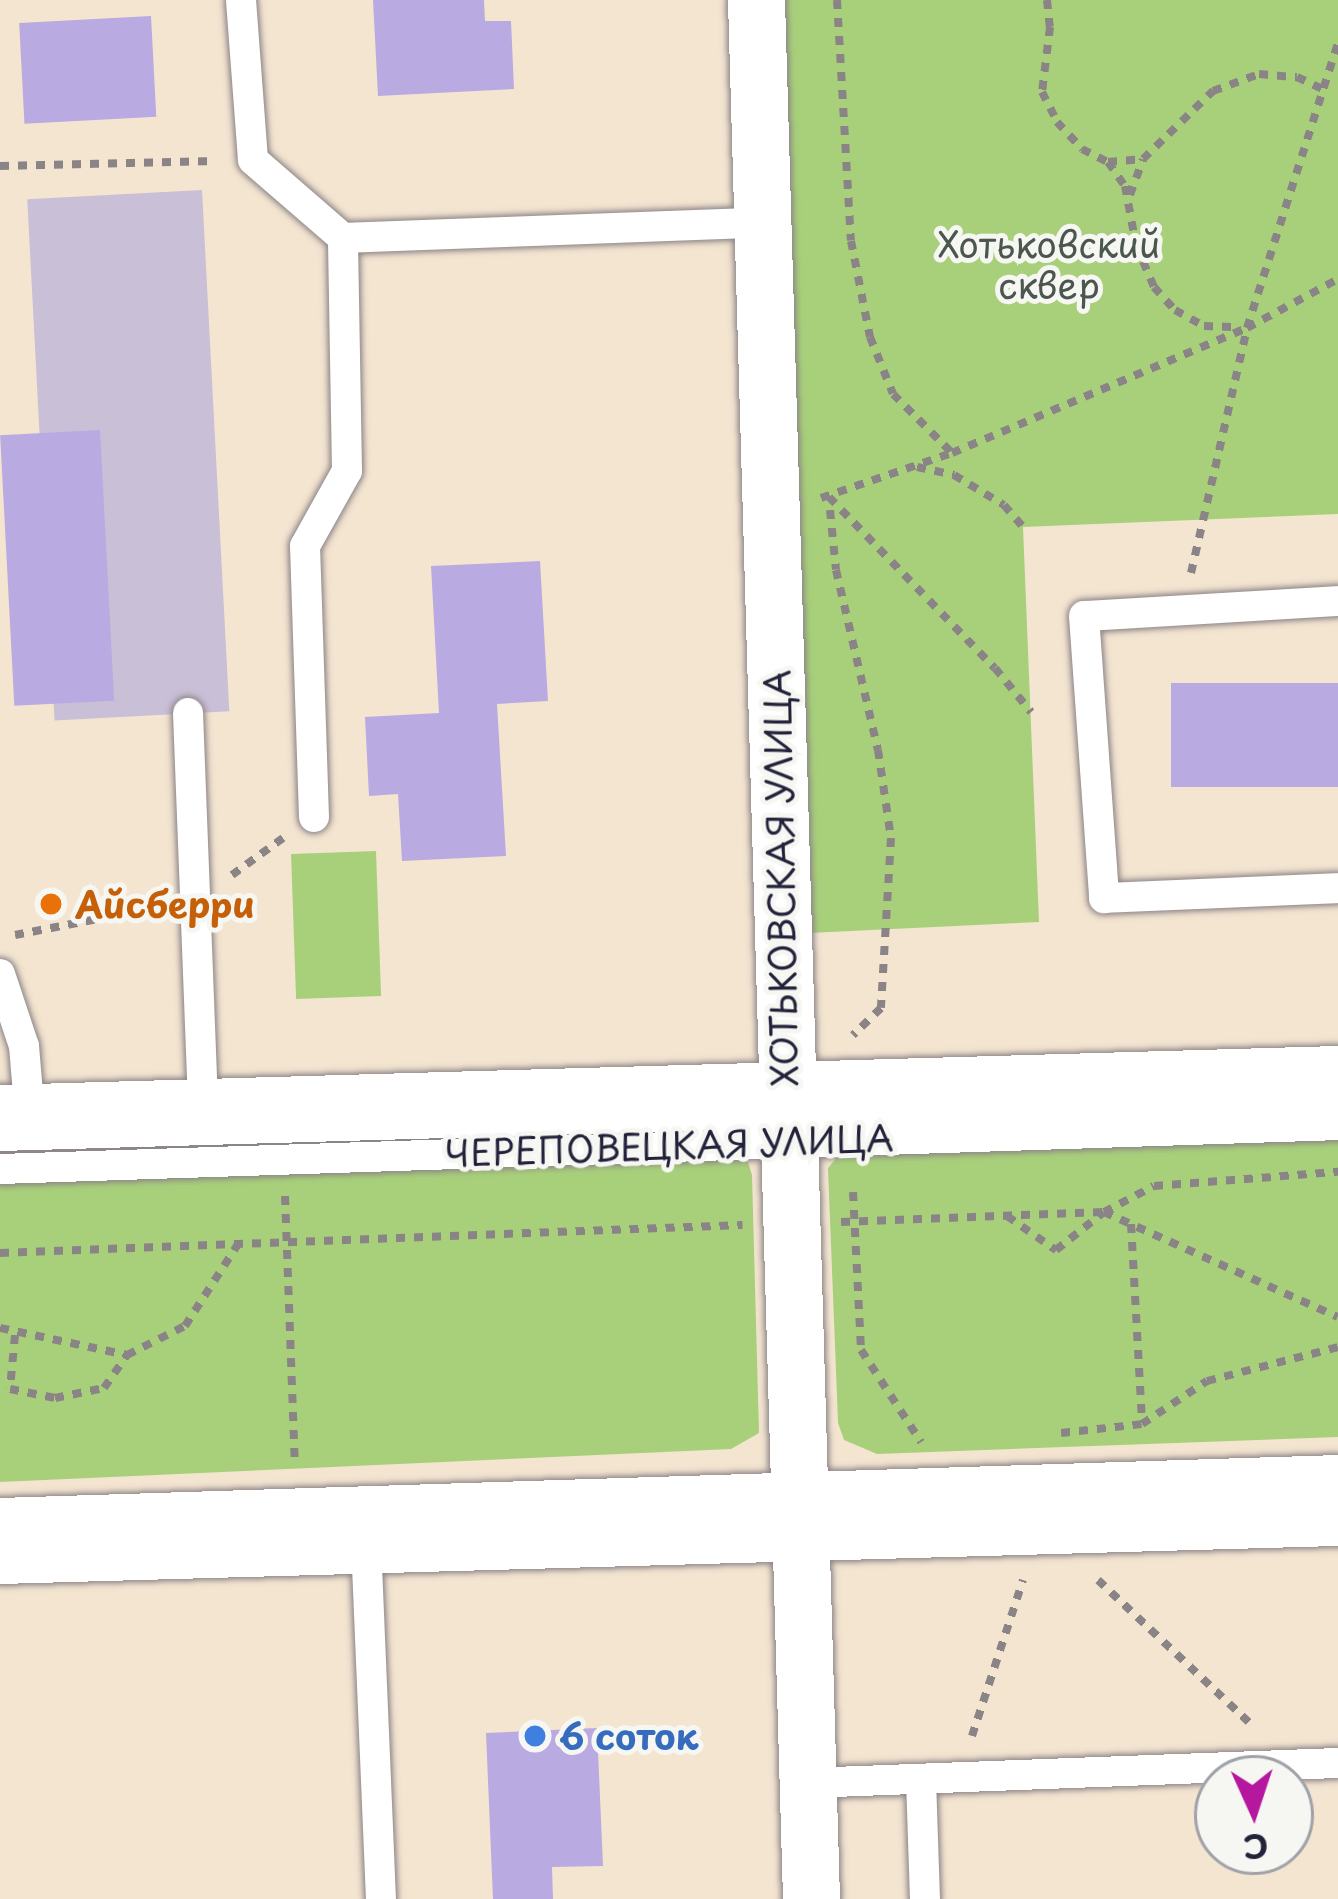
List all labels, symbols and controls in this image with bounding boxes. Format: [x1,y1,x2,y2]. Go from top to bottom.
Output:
park label: Хотьковский сквер [938,221,1160,306]
street label: ХОТЬКОВСКАЯ УЛИЦА [755,669,805,1087]
place label: Айсберри [75,882,255,926]
marker: Айсберри [38,891,64,917]
street label: ЧЕРЕПОВЕЦКАЯ УЛИЦА [444,1116,894,1174]
place label: 6 соток [559,1714,699,1758]
marker: 6 соток [522,1723,548,1749]
north arrow [1194,1755,1314,1875]
text: С [1242,1822,1269,1874]

